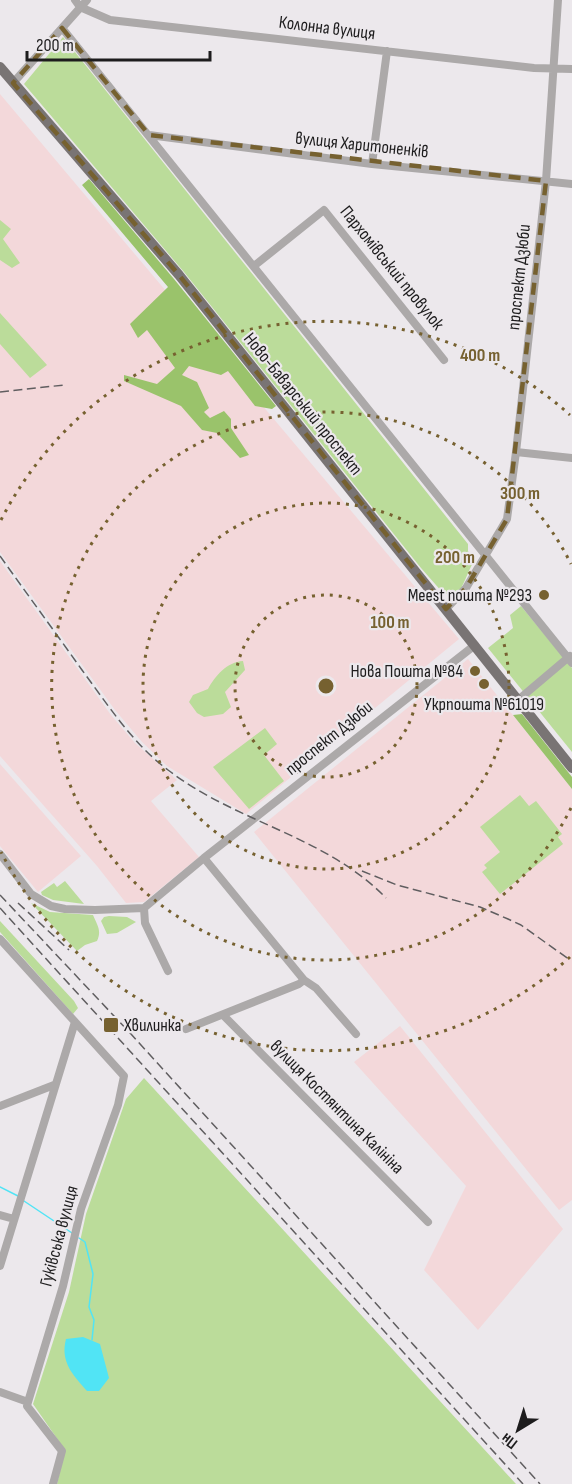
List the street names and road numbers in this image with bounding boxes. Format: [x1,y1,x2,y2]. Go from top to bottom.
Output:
street label: Колонна вулиця [278,12,376,44]
street label: вулиця Харитоненків [294,128,430,162]
street label: Пархомівський провулок [336,202,449,334]
street label: проспект Дзюби [503,223,535,331]
street label: Ново-Баварський проспект [239,329,367,479]
street label: проспект Дзюби [281,696,377,780]
street label: вулиця Костянтина Калініна [266,1036,408,1178]
street label: Гуківська вулиця [35,1183,83,1289]

